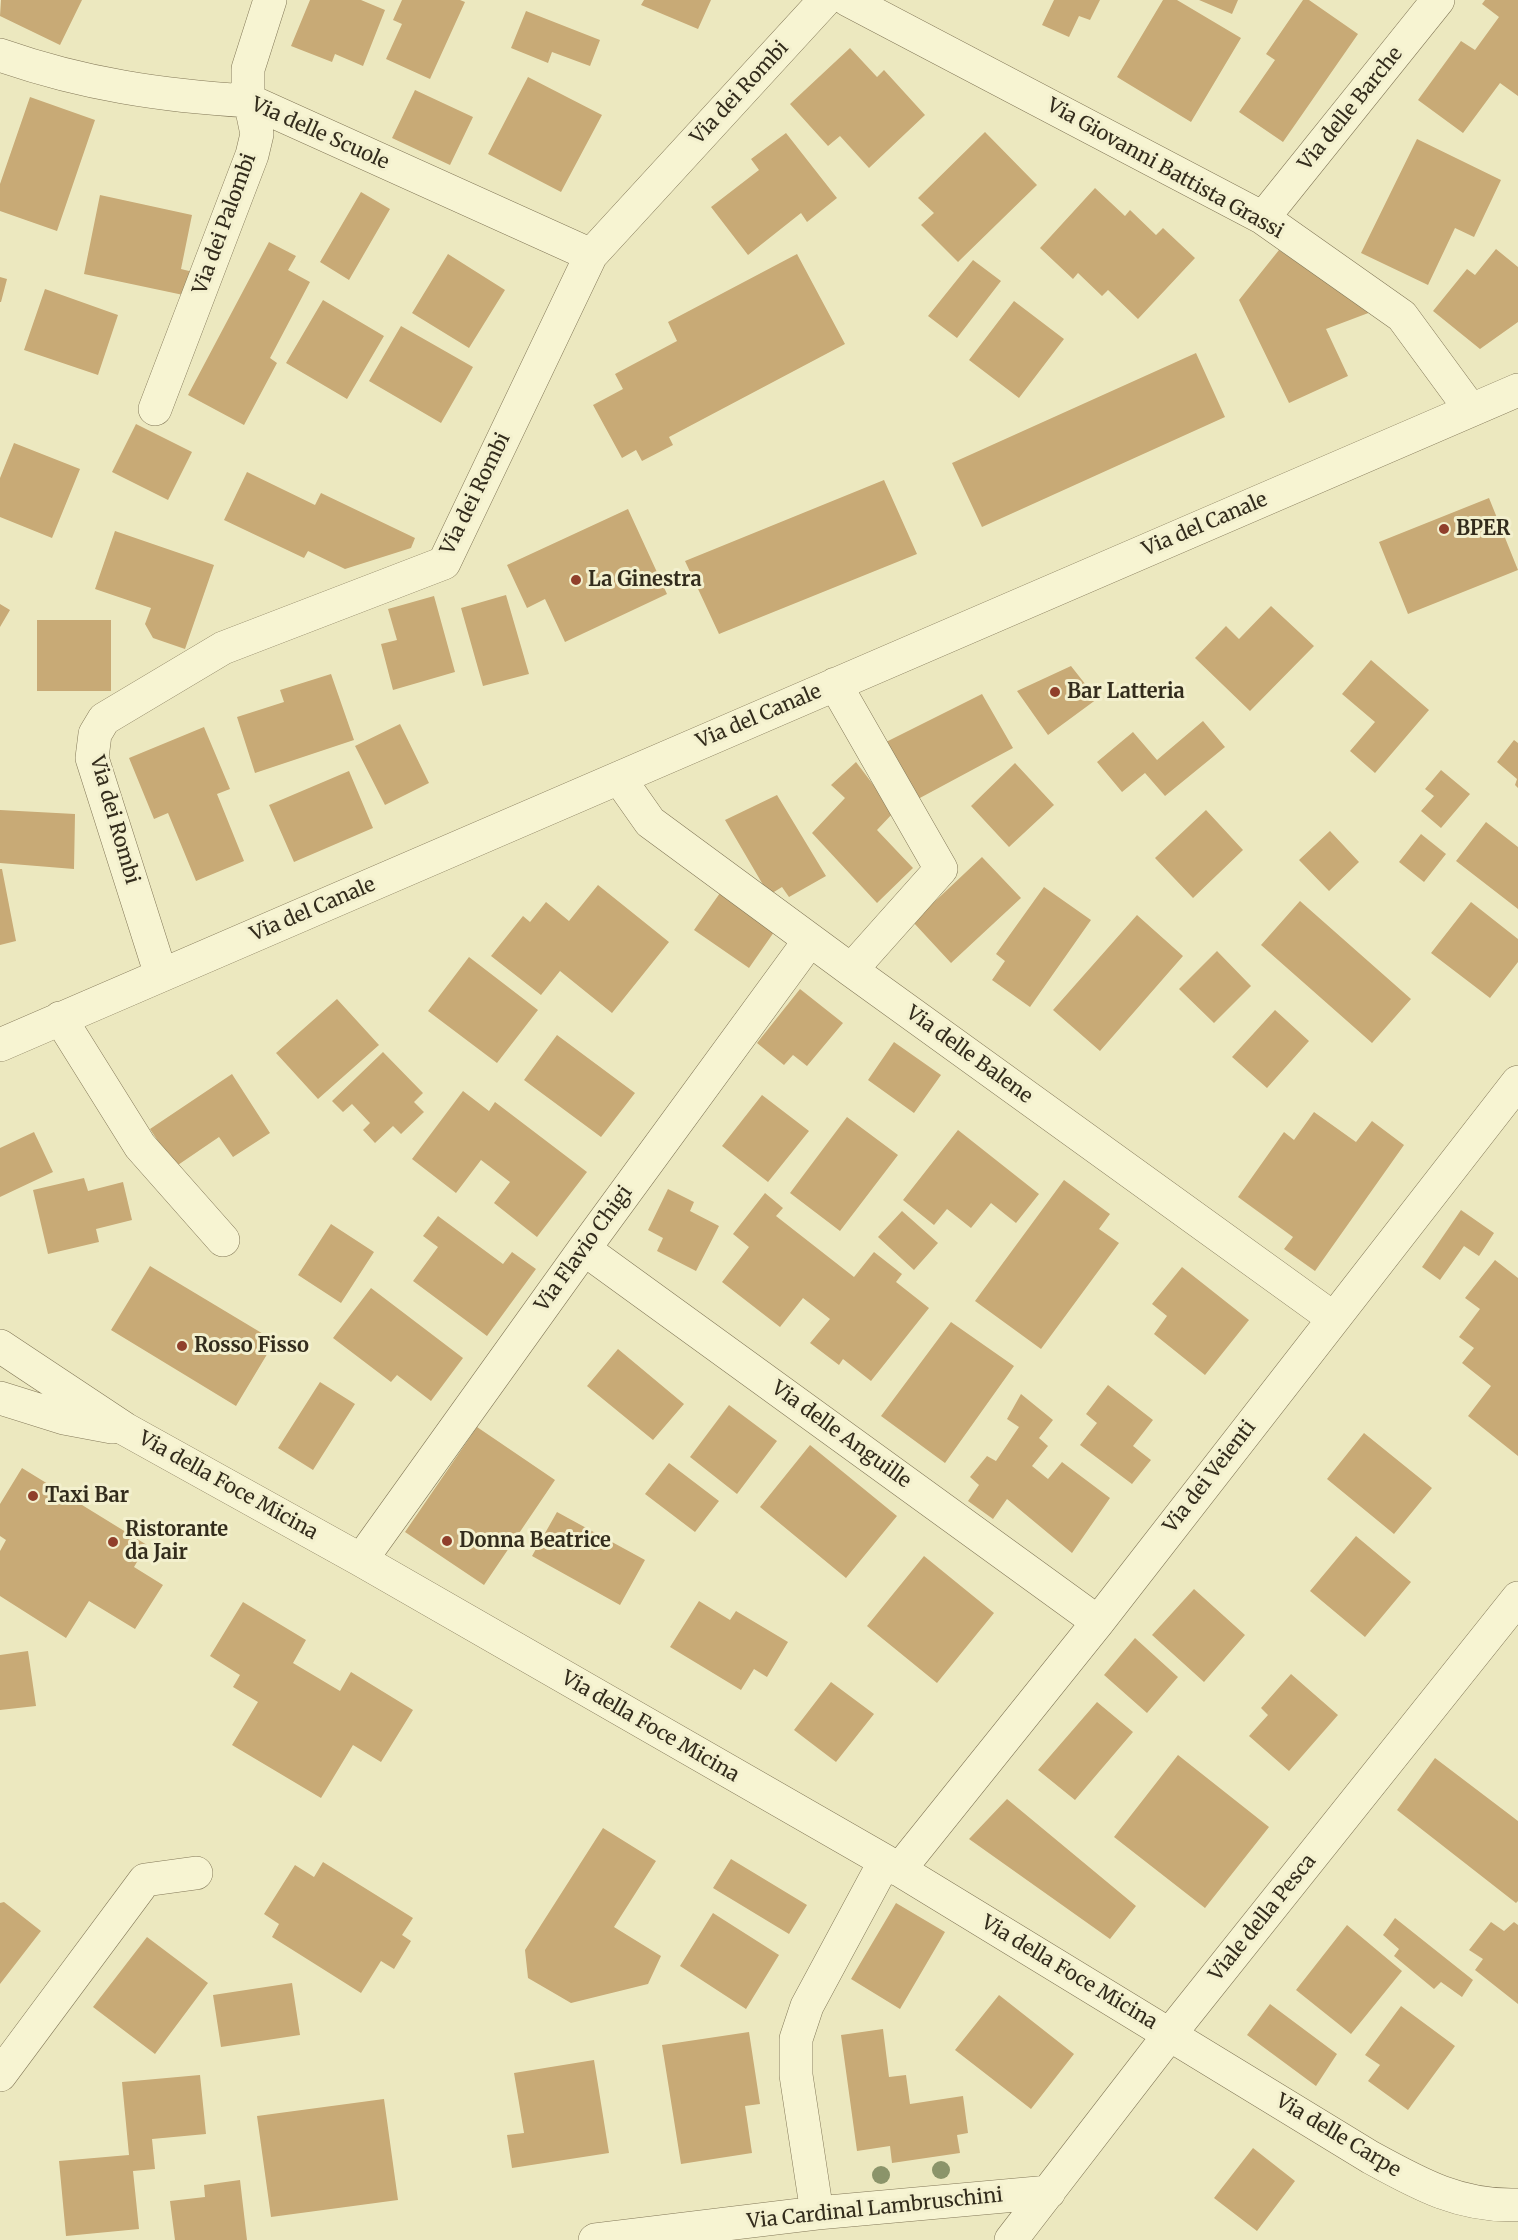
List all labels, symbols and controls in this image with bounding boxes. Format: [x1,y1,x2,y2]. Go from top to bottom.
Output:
street label: Via dei Rombi [686,36,794,150]
street label: Via delle Barche [1294,42,1408,176]
street label: Via delle Scuole [247,93,393,175]
street label: Via Giovanni Battista Grassi [1043,94,1287,244]
street label: Via dei Palombi [188,150,262,298]
street label: Via dei Rombi [436,429,516,559]
street label: Via del Canale [1139,488,1271,562]
place label: BPER [1456,517,1510,541]
marker: BPER [1437,522,1451,536]
place label: La Ginestra [588,568,702,592]
marker: La Ginestra [569,573,583,587]
street label: Via del Canale [693,680,825,754]
place label: Bar Latteria [1067,680,1185,704]
marker: Bar Latteria [1048,685,1062,699]
street label: Via dei Rombi [84,753,144,887]
street label: Via del Canale [247,873,379,947]
street label: Via delle Balene [901,1001,1037,1109]
street label: Via Flavio Chigi [530,1182,638,1316]
place label: Rosso Fisso [194,1334,309,1358]
marker: Rosso Fisso [175,1339,189,1353]
street label: Via delle Anguille [767,1376,915,1494]
street label: Via dei Veienti [1159,1416,1261,1538]
street label: Via della Foce Micina [134,1427,322,1545]
place label: Taxi Bar [45,1484,129,1508]
marker: Taxi Bar [26,1489,40,1503]
place label: Ristorante da Jair [125,1518,228,1565]
place label: Donna Beatrice [459,1529,611,1553]
marker: Donna Beatrice [440,1534,454,1548]
marker: Ristorante da Jair [106,1535,120,1549]
street label: Via della Foce Micina [557,1666,743,1788]
street label: Viale della Pesca [1205,1850,1321,1986]
street label: Via della Foce Micina [977,1911,1161,2035]
street label: Via delle Carpe [1271,2089,1405,2183]
street label: Via Cardinal Lambruschini [746,2184,1004,2234]

